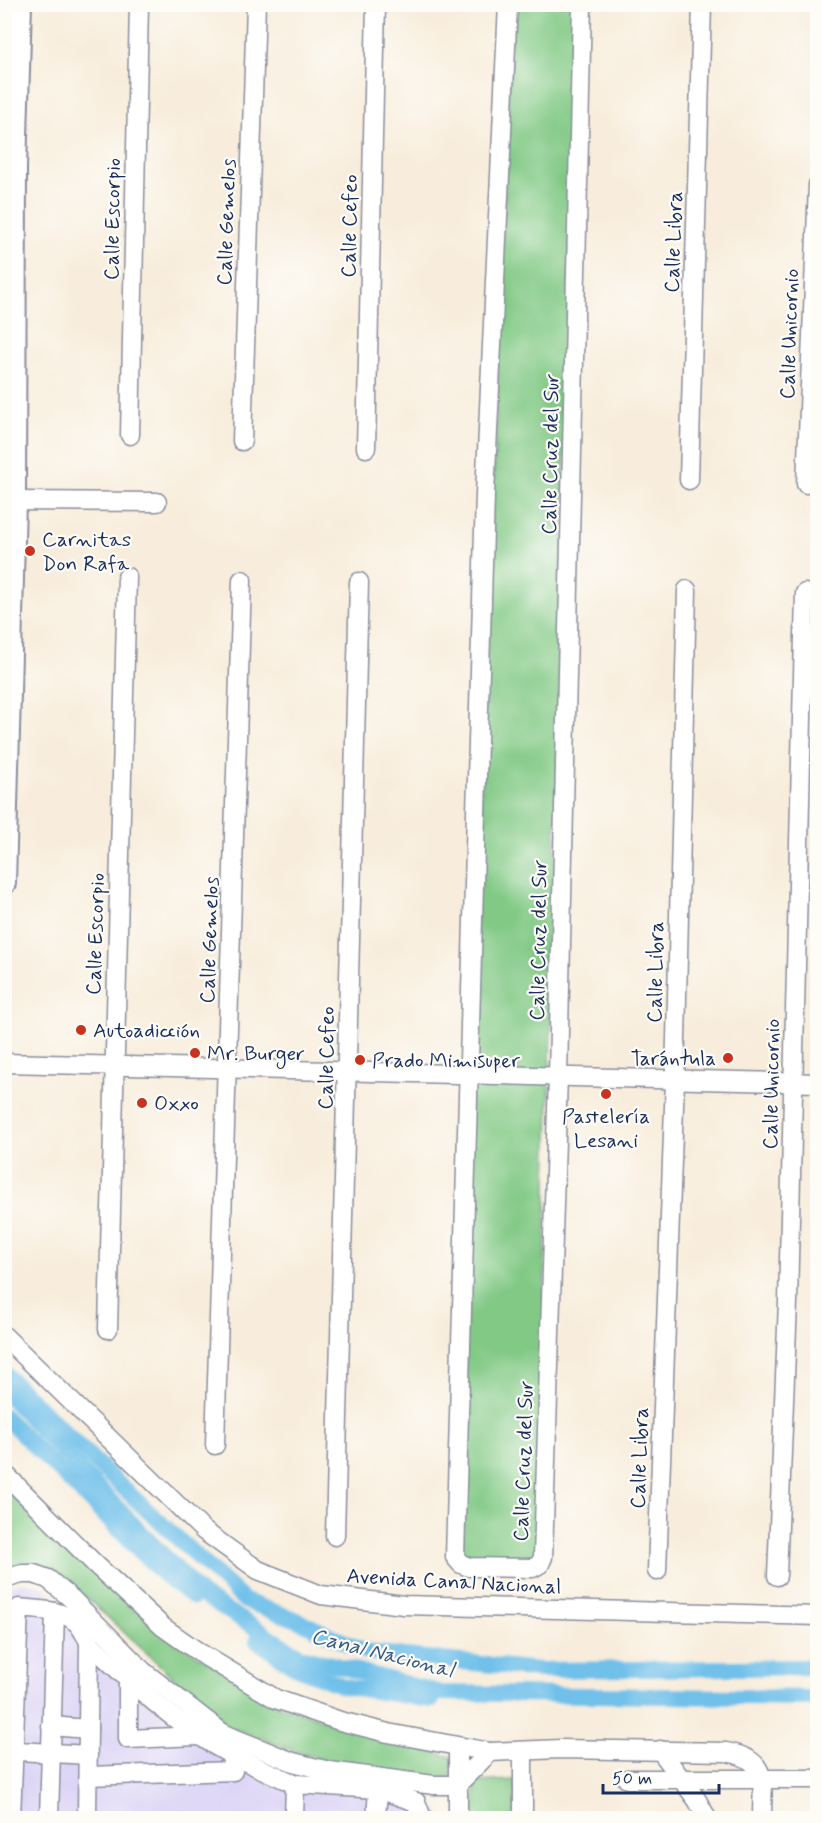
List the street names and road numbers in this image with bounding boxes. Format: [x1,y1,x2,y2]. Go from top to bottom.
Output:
street label: Calle Escorpio [98,158,128,280]
street label: Calle Gemelos [211,158,243,286]
street label: Calle Cefeo [335,174,365,278]
street label: Calle Libra [658,191,690,293]
street label: Calle Unicornio [774,268,806,400]
street label: Calle Cruz del Sur [536,373,566,535]
street label: Calle Cruz del Sur [524,859,554,1021]
street label: Calle Escorpio [80,873,112,996]
street label: Calle Gemelos [194,876,226,1004]
street label: Calle Libra [641,921,671,1023]
street label: Calle Cefeo [312,1006,342,1110]
street label: Calle Unicornio [757,1018,787,1150]
street label: Calle Cruz del Sur [507,1380,541,1542]
street label: Calle Libra [624,1407,656,1509]
street label: Avenida Canal Nacional [346,1562,562,1602]

